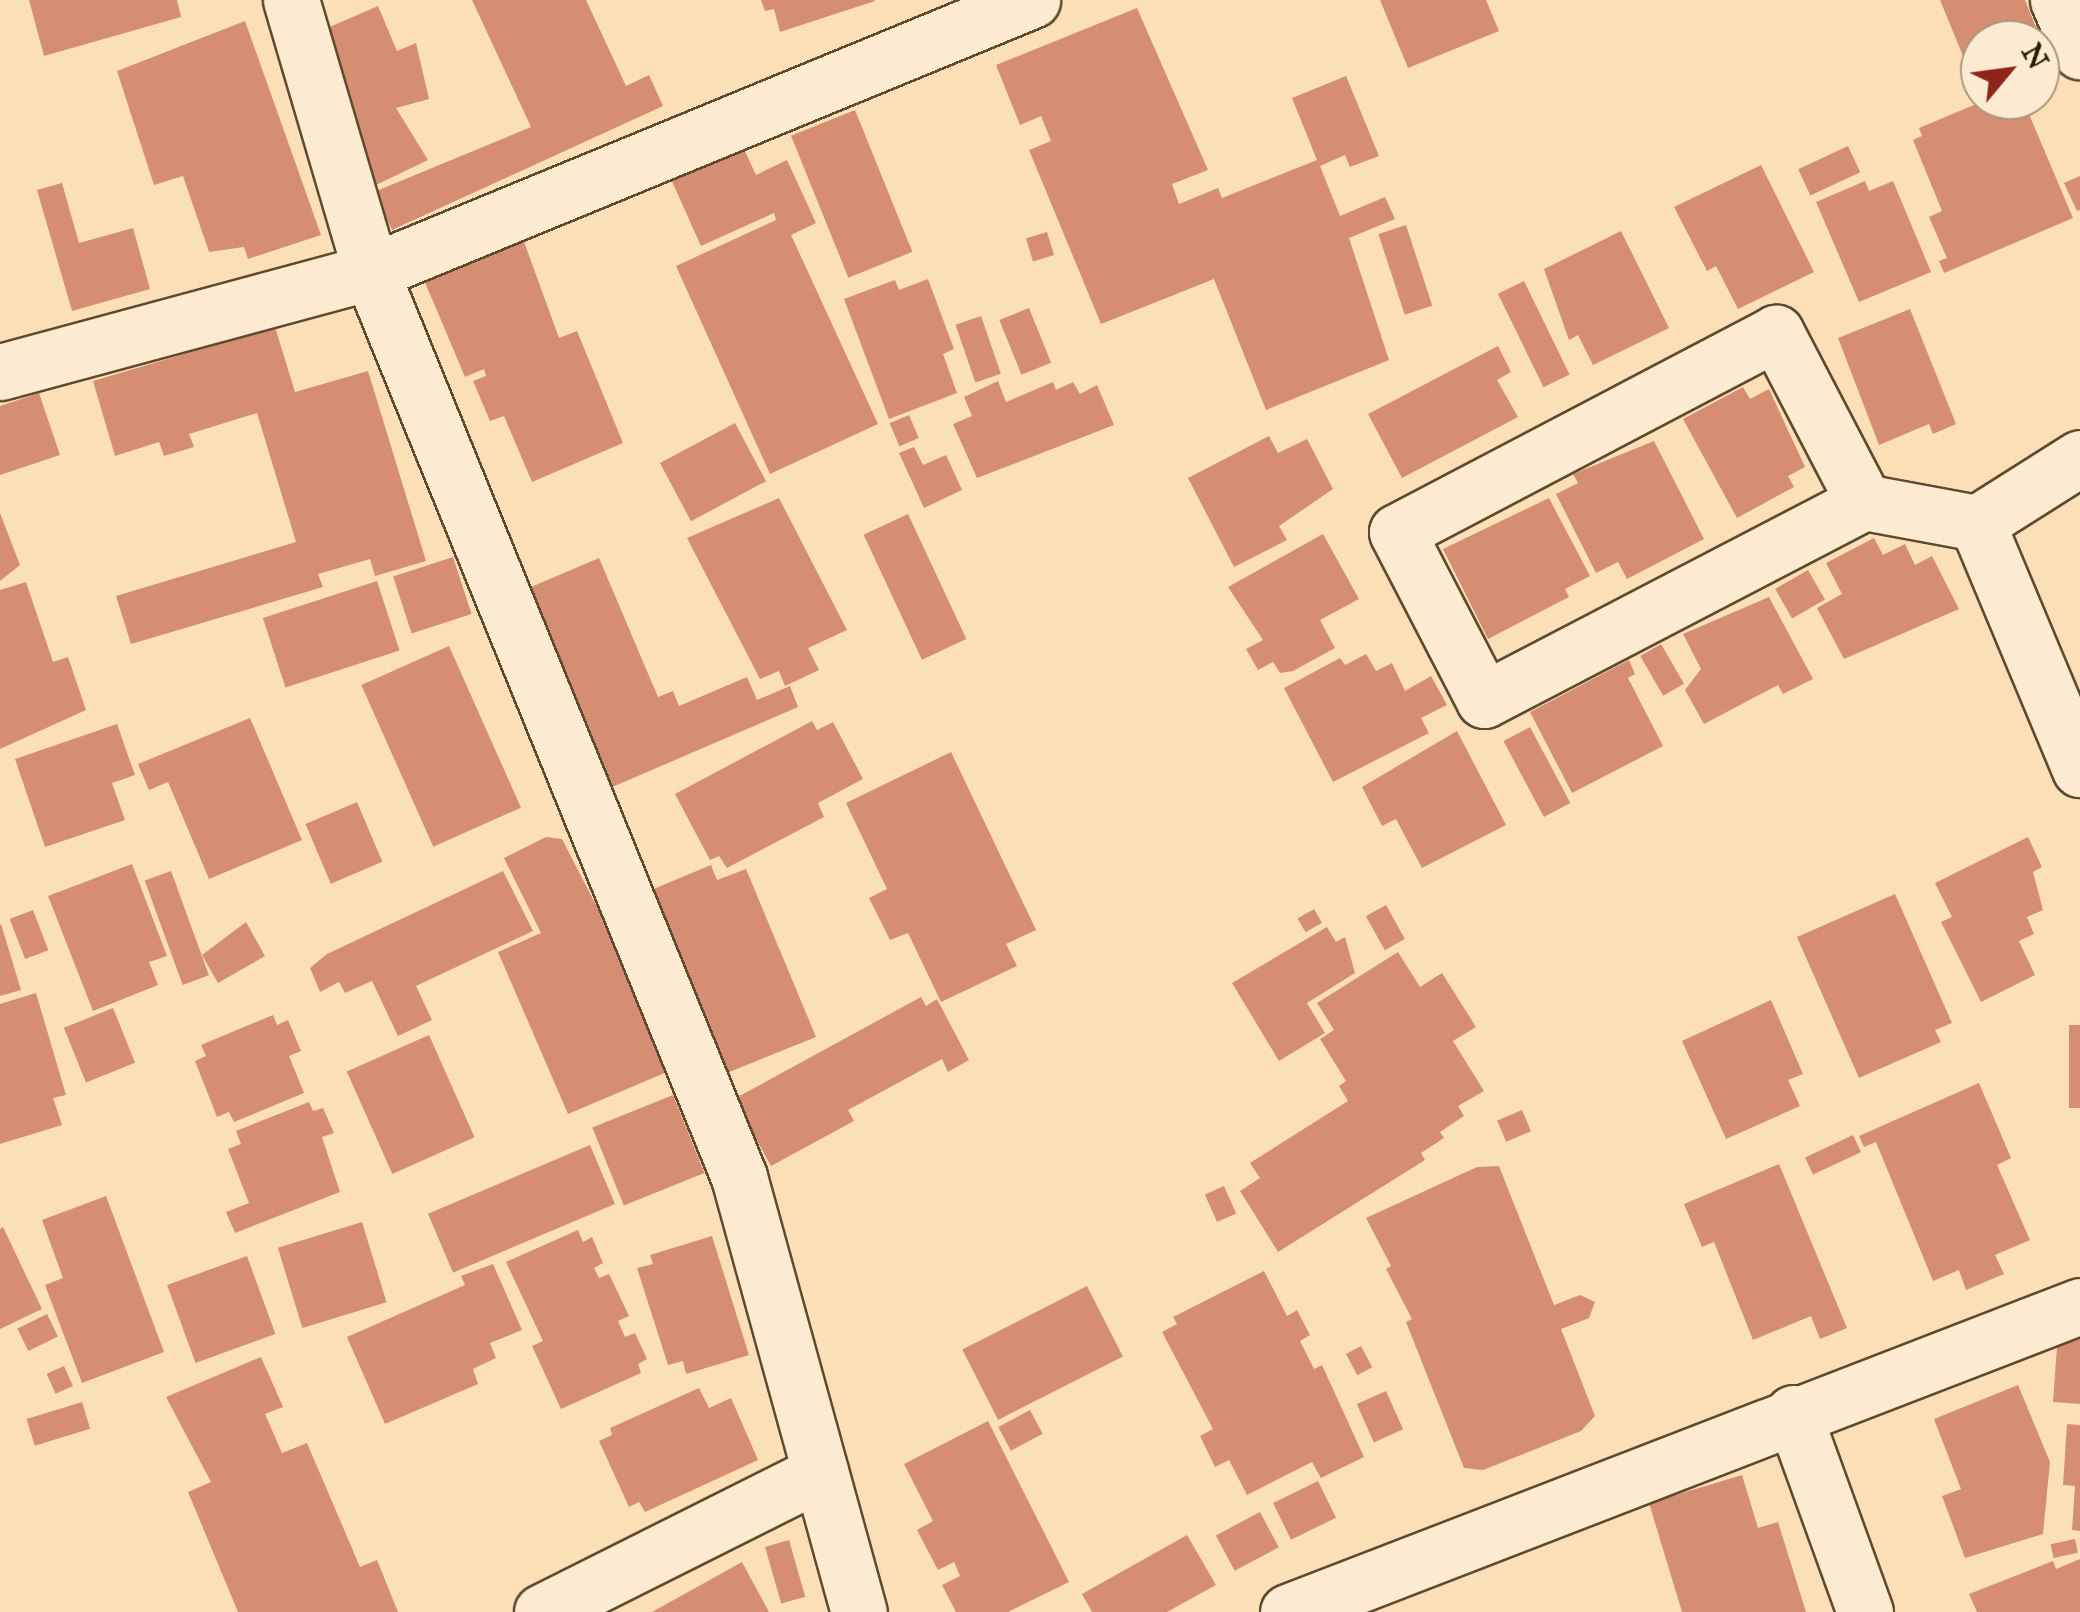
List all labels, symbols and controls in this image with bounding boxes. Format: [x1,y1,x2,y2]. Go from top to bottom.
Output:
north arrow [1960,20,2060,120]
text: N [2014,37,2056,75]

